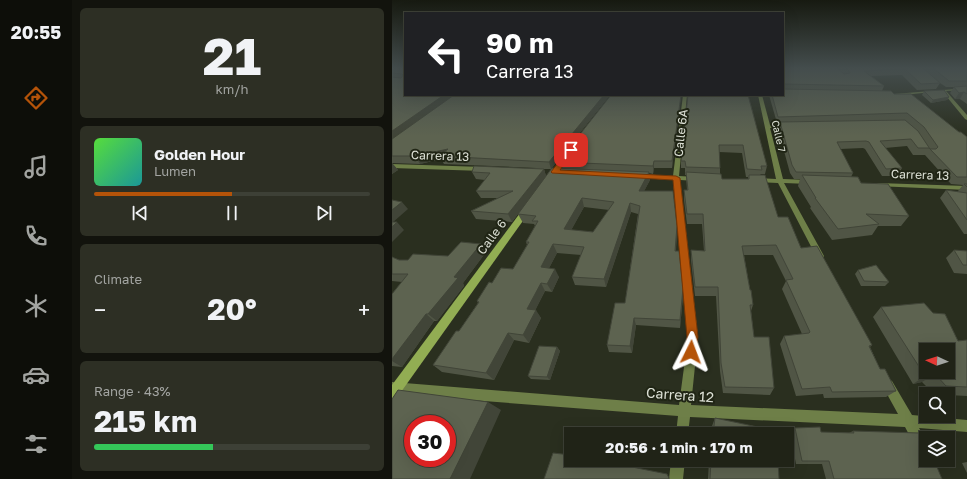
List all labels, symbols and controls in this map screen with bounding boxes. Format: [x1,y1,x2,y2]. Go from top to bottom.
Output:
text: 20:55 [11,21,61,43]
text: 21 [203,24,261,86]
text: 90 m [486,26,553,59]
icon: left [420,28,472,80]
text: Carrera 13 [486,60,573,82]
text: km/h [215,81,249,97]
icon: directions [22,84,50,112]
street label: Calle 6A [671,108,690,157]
street label: Calle 7 [770,119,788,153]
pin [554,133,588,167]
icon: arrive [560,139,582,161]
text: Golden Hour [154,145,245,163]
street label: Carrera 13 [411,147,469,164]
icon: music [22,153,50,181]
text: Lumen [154,163,196,179]
street label: Carrera 13 [891,166,949,183]
icon: previous [129,202,151,224]
icon: pause [221,202,243,224]
icon: next [313,202,335,224]
street label: Calle 6 [474,216,509,257]
icon: phone [22,222,50,250]
text: Climate [94,271,142,287]
text: 20° [207,291,257,327]
icon: climate [22,292,50,320]
text: − [94,296,106,323]
text: + [358,296,370,323]
position arrow [670,331,712,373]
north arrow [919,343,955,379]
map controls [919,343,955,467]
icon: car [22,361,50,389]
text: Range · 43% [94,383,170,399]
street label: Carrera 12 [646,384,715,405]
button: search [919,387,955,423]
text: 215 km [94,403,197,439]
speed limit sign: 30 [404,415,456,467]
icon: filters [22,430,50,458]
button: layers [919,431,955,467]
text: 20:56 · 1 min · 170 m [605,438,753,456]

